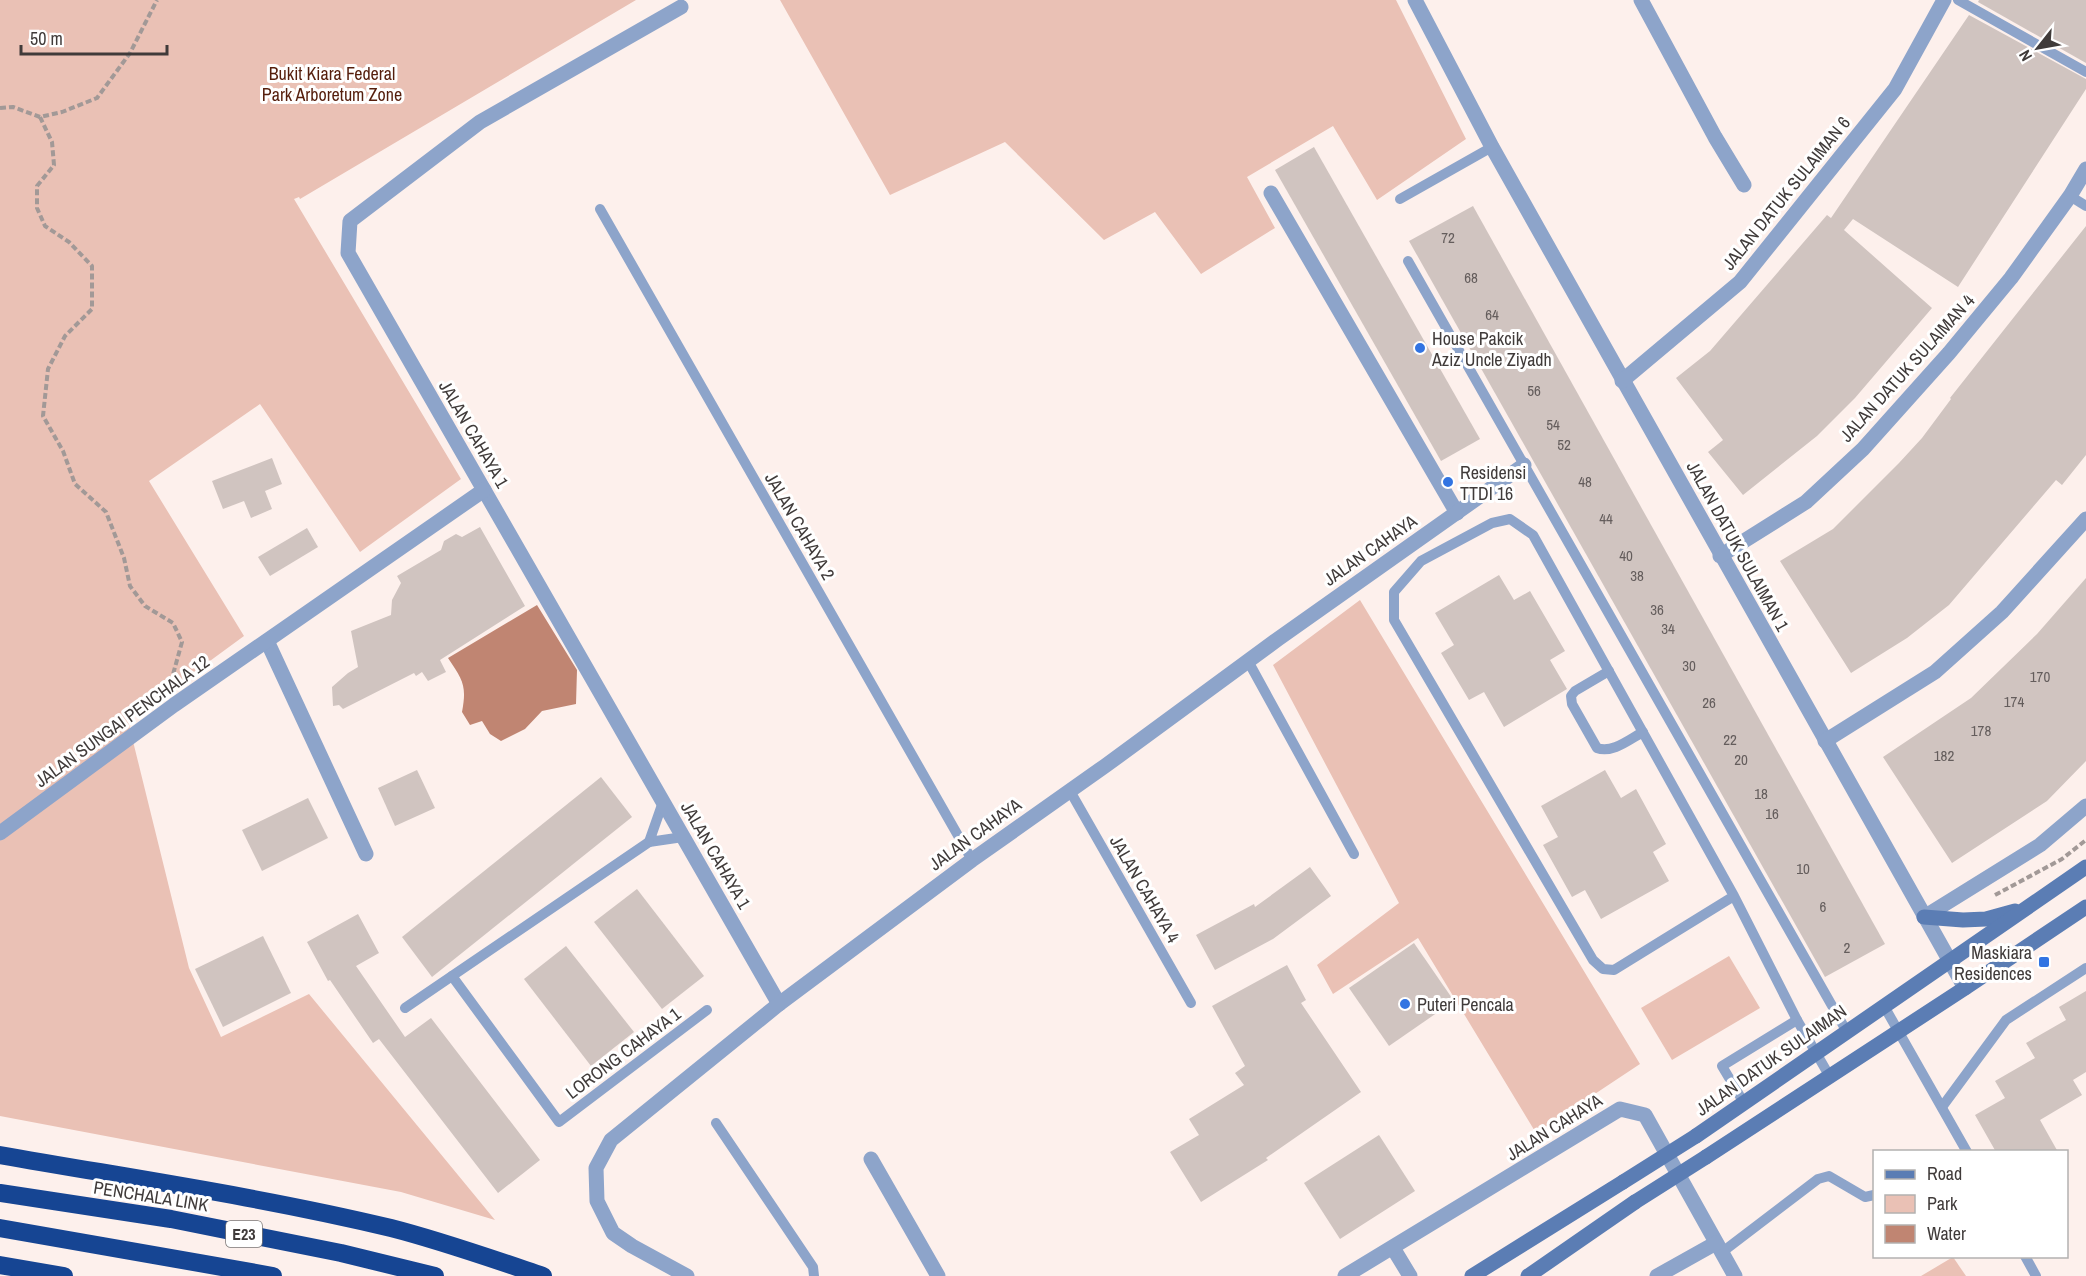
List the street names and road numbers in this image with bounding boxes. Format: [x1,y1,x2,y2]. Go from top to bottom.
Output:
street label: JALAN DATUK SULAIMAN 6 [1716,111,1856,275]
street label: JALAN DATUK SULAIMAN 4 [1834,289,1980,447]
street label: JALAN CAHAYA 1 [433,376,515,493]
street label: JALAN DATUK SULAIMAN 1 [1681,456,1796,636]
street label: JALAN CAHAYA 2 [759,468,841,584]
street label: JALAN CAHAYA [1318,509,1422,591]
street label: JALAN SUNGAI PENCHALA 12 [30,649,214,793]
street label: JALAN CAHAYA [924,792,1026,876]
street label: JALAN CAHAYA 1 [675,797,757,914]
street label: JALAN CAHAYA 4 [1104,831,1186,947]
street label: JALAN DATUK SULAIMAN [1691,999,1851,1121]
street label: LORONG CAHAYA 1 [560,1001,686,1105]
street label: JALAN CAHAYA [1501,1088,1607,1166]
street label: PENCHALA LINK [92,1175,210,1217]
road number: E23 [226,1221,262,1247]

